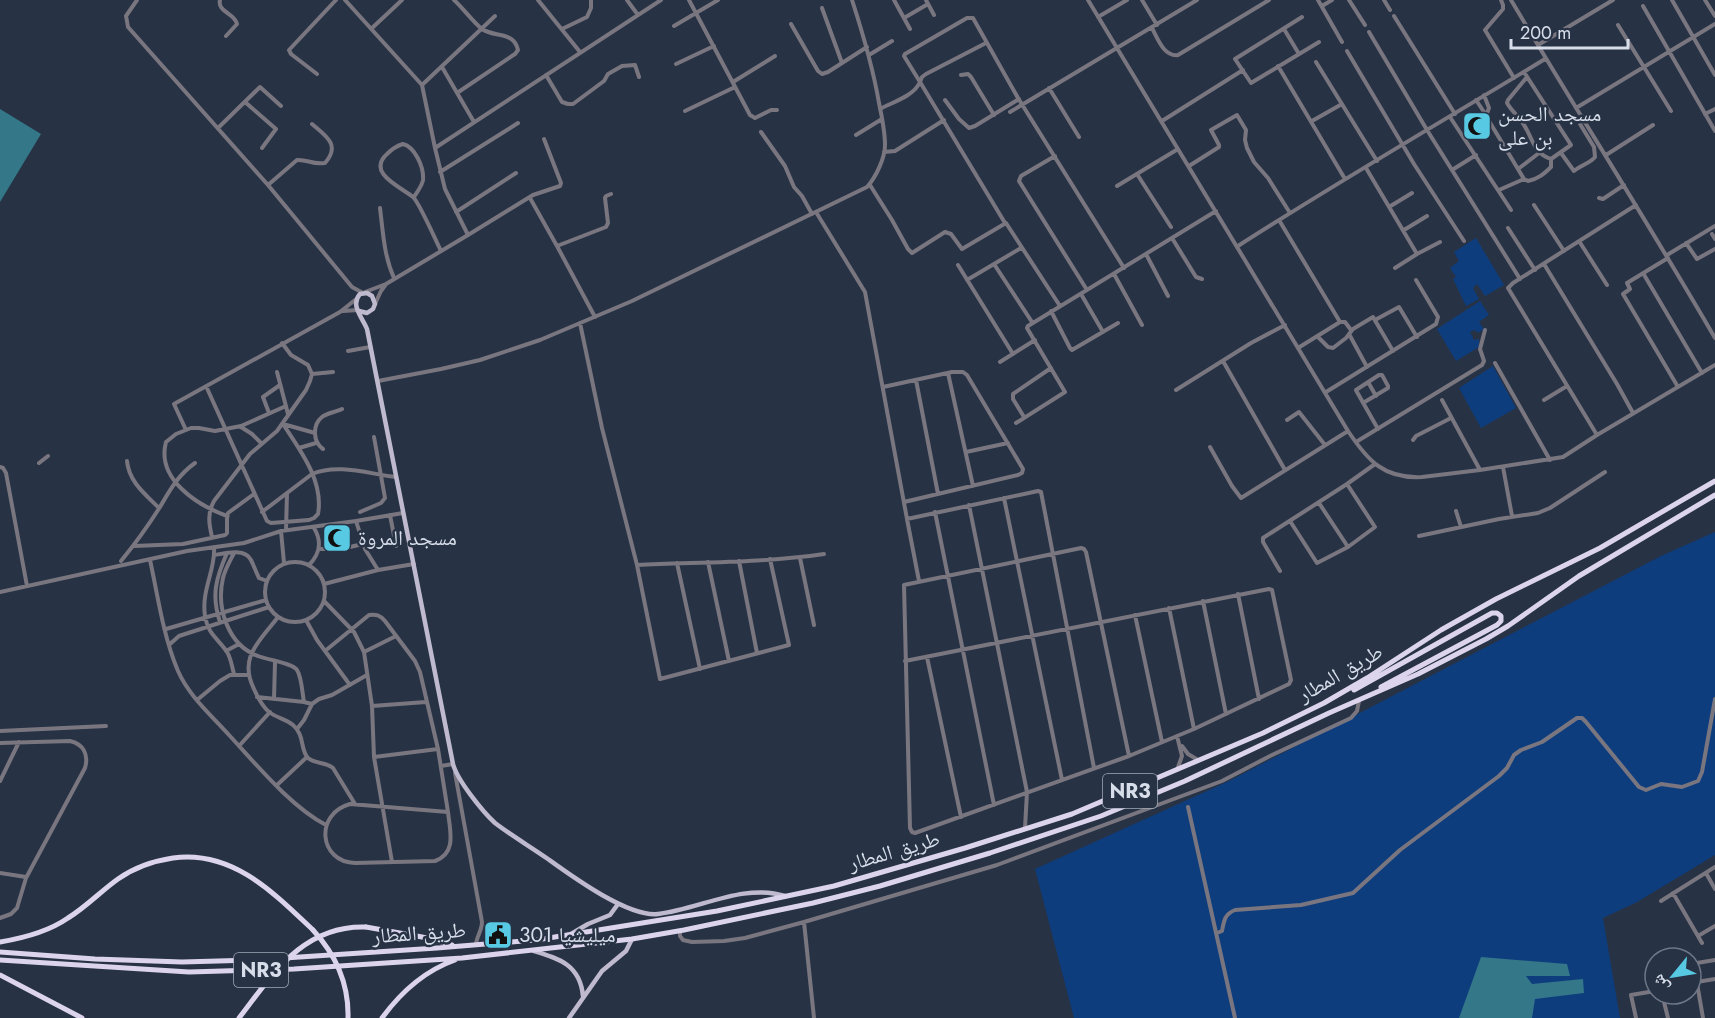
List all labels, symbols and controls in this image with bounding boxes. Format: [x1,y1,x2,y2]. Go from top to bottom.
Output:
scale bar [1511,12,1628,50]
text: 200 m [1520,20,1571,46]
place label: مسجد الحسن بن على [1498,99,1601,153]
mosque icon: مسجد الحسن بن على [1461,110,1493,142]
mosque icon: مسجد المروة [321,522,353,554]
place label: مسجد المروة [358,523,457,553]
street label: طريق المطار [1291,636,1388,710]
road number: NR3 [1103,774,1157,808]
street label: طريق المطار [844,824,943,879]
street label: طريق المطار [370,915,467,951]
public building icon: ميليشيا 301 [482,919,514,951]
place label: ميليشيا 301 [519,920,615,950]
north arrow [1643,946,1703,1006]
road number: NR3 [234,953,288,987]
text: ش [1646,970,1675,996]

